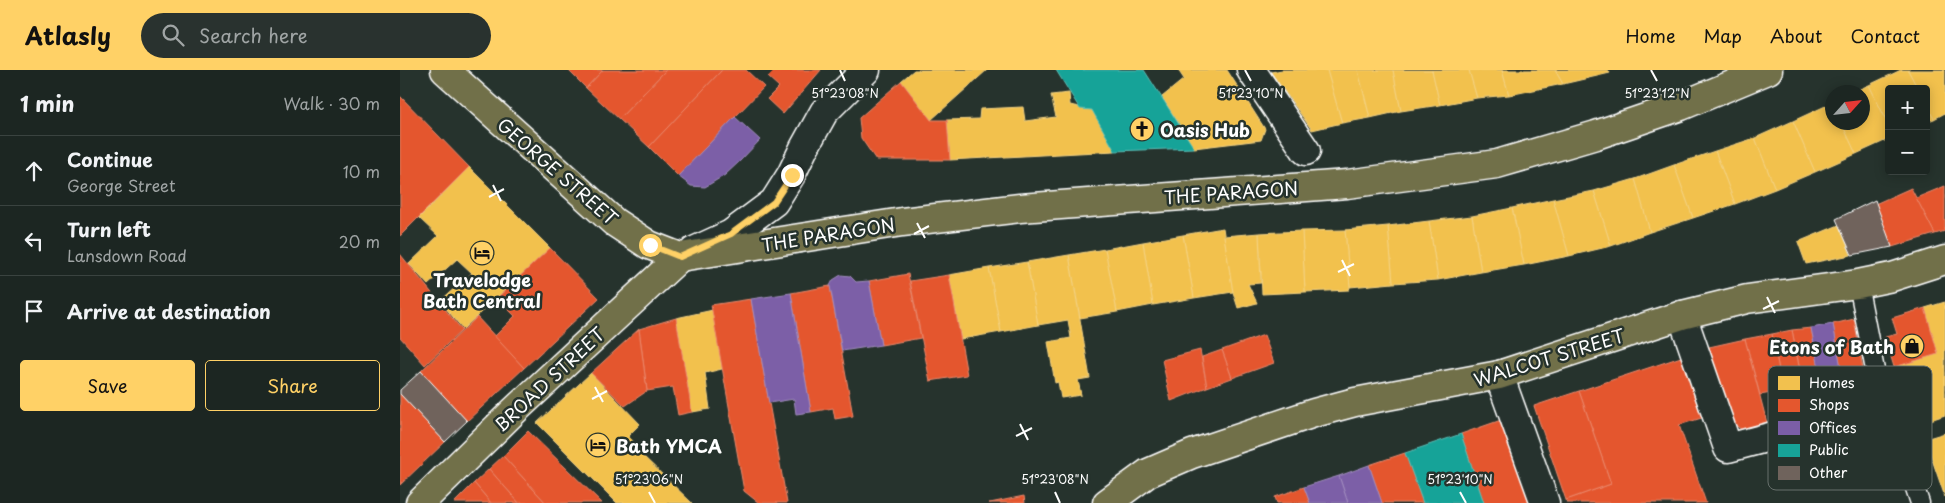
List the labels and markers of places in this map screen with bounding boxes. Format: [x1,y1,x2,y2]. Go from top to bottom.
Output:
church icon: Oasis Hub [1129,116,1155,142]
place label: Oasis Hub [1160,116,1250,143]
hotel icon: Travelodge Bath Central [469,240,495,266]
place label: Travelodge Bath Central [423,266,541,314]
place label: Etons of Bath [1769,333,1894,360]
shop icon: Etons of Bath [1899,333,1925,359]
hotel icon: Bath YMCA [585,432,611,458]
place label: Bath YMCA [616,432,722,459]

